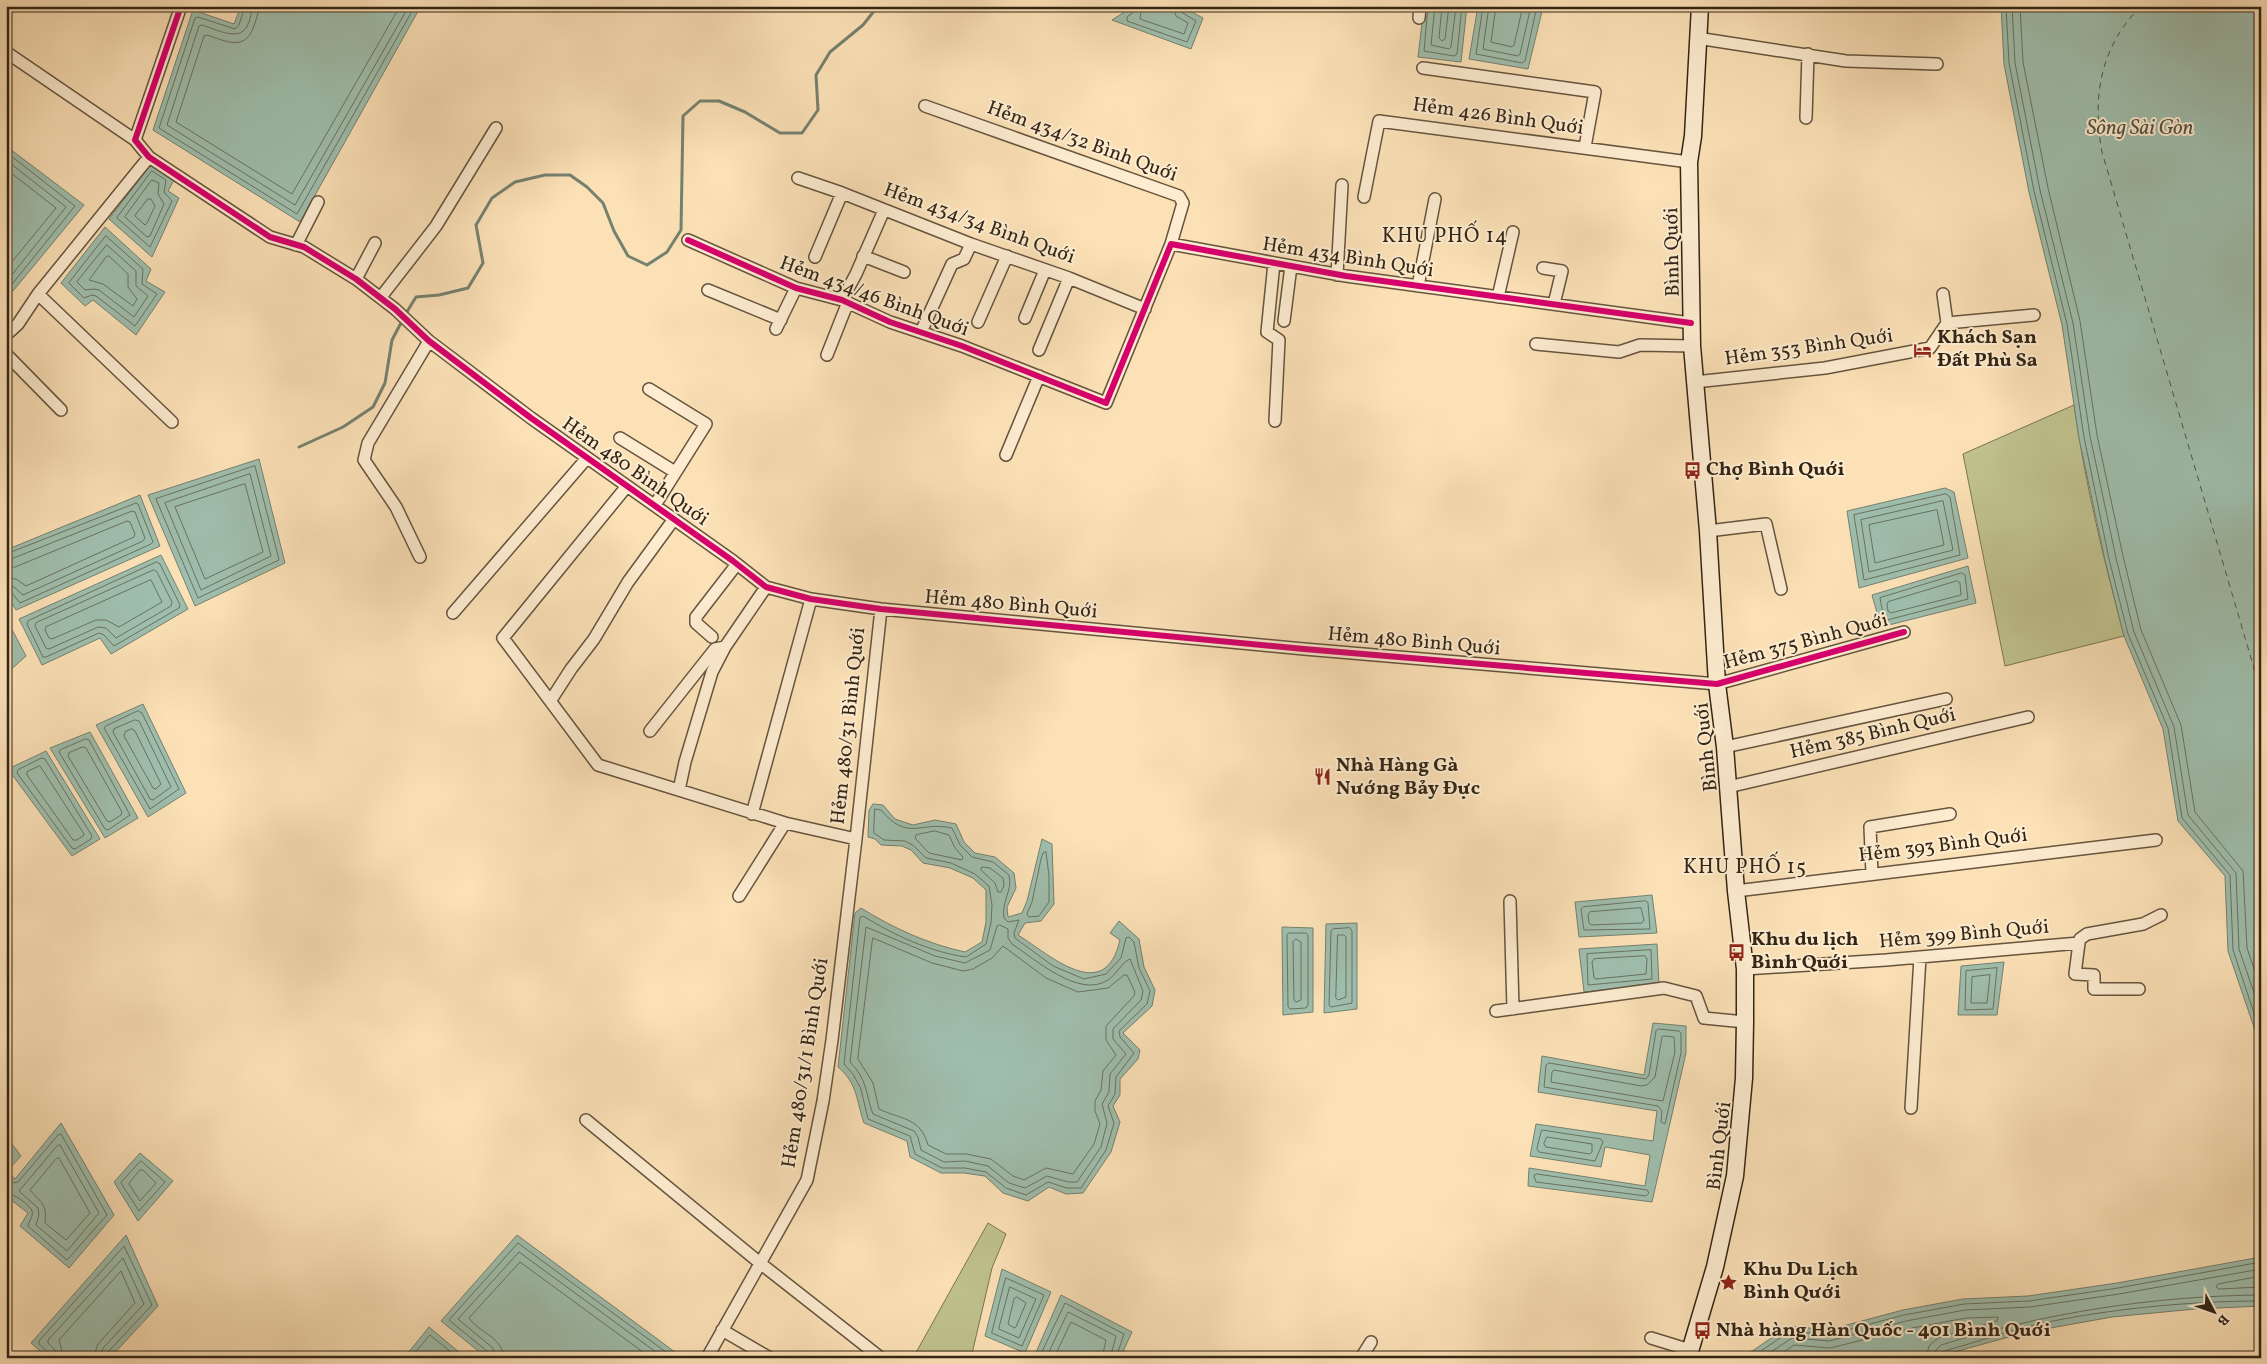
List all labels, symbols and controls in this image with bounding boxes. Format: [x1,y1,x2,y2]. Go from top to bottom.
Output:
street label: Hẻm 426 Bình Quới [1411,91,1585,143]
street label: Hẻm 434/32 Bình Quới [983,95,1181,189]
water label: Sông Sài Gòn [2087,114,2193,143]
street label: Hẻm 434/34 Bình Quới [879,176,1079,272]
street label: Bình Quới [1658,207,1688,297]
district label: KHU PHỐ 14 [1382,220,1508,251]
street label: Hẻm 434 Bình Quới [1260,231,1436,285]
street label: Hẻm 434/46 Bình Quới [775,250,973,344]
street label: Hẻm 353 Bình Quới [1723,322,1895,374]
place label: Khách Sạn Đất Phù Sa [1937,324,2038,375]
hotel icon: Khách Sạn Đất Phù Sa [1913,340,1933,360]
street label: Hẻm 480 Bình Quới [556,411,714,533]
place label: Chợ Bình Quới [1706,456,1845,484]
bus stop icon: Chợ Bình Quới [1682,460,1702,480]
street label: Hẻm 480 Bình Quới [923,583,1099,627]
street label: Hẻm 375 Bình Quới [1721,607,1891,677]
street label: Hẻm 480 Bình Quới [1326,620,1502,664]
street label: Hẻm 480/31 Bình Quới [825,626,873,826]
street label: Bình Quới [1688,701,1726,793]
street label: Hẻm 385 Bình Quới [1787,701,1959,767]
place label: Nhà Hàng Gà Nướng Bảy Đực [1336,752,1480,803]
restaurant icon: Nhà Hàng Gà Nướng Bảy Đực [1312,767,1332,787]
street label: Hẻm 393 Bình Quới [1857,822,2029,870]
district label: KHU PHỐ 15 [1683,851,1807,882]
street label: Hẻm 399 Bình Quới [1878,914,2050,956]
place label: Khu du lịch Bình Quới [1751,926,1858,977]
bus stop icon: Khu du lịch Bình Quới [1727,942,1747,962]
street label: Hẻm 480/31/1 Bình Quới [776,956,836,1170]
street label: Bình Quới [1701,1100,1739,1192]
place label: Khu Du Lịch Bình Qưới [1743,1256,1858,1307]
place icon: Khu Du Lịch Bình Qưới [1719,1272,1739,1292]
north arrow [2190,1286,2240,1336]
text: B [2212,1310,2233,1329]
place label: Nhà hàng Hàn Quốc - 401 Bình Quới [1716,1317,2051,1345]
bus stop icon: Nhà hàng Hàn Quốc - 401 Bình Quới [1692,1321,1712,1341]

